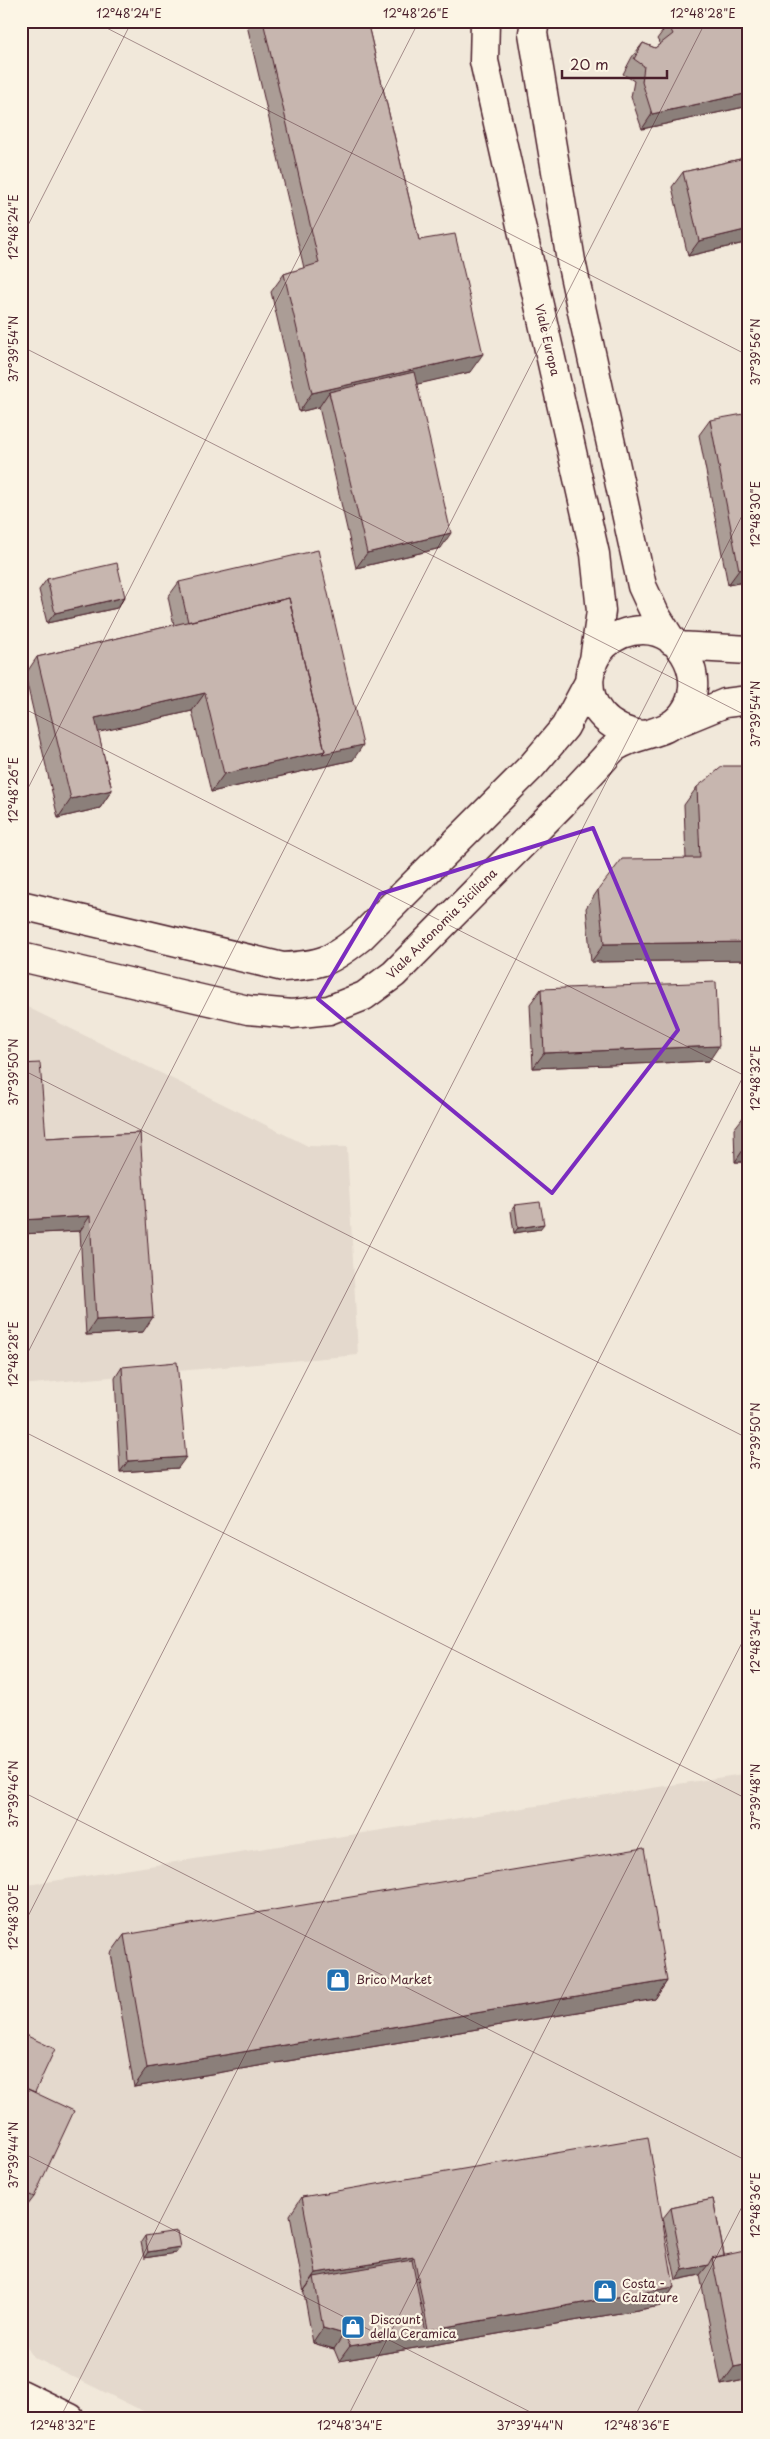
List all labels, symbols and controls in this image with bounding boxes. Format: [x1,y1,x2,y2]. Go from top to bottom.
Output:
text: 12°48'24"E [96,4,162,22]
text: 12°48'26"E [383,4,449,22]
text: 12°48'28"E [670,4,736,22]
scale bar [562,48,668,80]
text: 20 m [570,52,609,75]
text: 12°48'24"E [4,194,22,260]
street label: Viale Europa [531,302,565,378]
text: 37°39'54"N [4,316,22,382]
text: 37°39'56"N [746,318,764,386]
text: 12°48'30"E [746,481,764,547]
text: 37°39'54"N [746,681,764,747]
text: 12°48'26"E [4,757,22,823]
street label: Viale Autonomia Siciliana [382,864,501,983]
text: 37°39'50"N [4,1038,22,1106]
text: 12°48'32"E [746,1045,764,1111]
text: 12°48'28"E [4,1321,22,1387]
text: 37°39'50"N [746,1402,764,1470]
text: 12°48'34"E [746,1608,764,1674]
text: 37°39'46"N [4,1760,22,1828]
text: 37°39'48"N [746,1764,764,1830]
text: 12°48'30"E [4,1884,22,1950]
shop icon: Brico Market [325,1967,351,1993]
place label: Brico Market [356,1970,432,1988]
text: 37°39'44"N [4,2122,22,2188]
text: 12°48'36"E [746,2172,764,2238]
place label: Costa - Calzature [622,2274,679,2306]
shop icon: Costa - Calzature [592,2278,618,2304]
place label: Discount della Ceramica [370,2310,457,2342]
shop icon: Discount della Ceramica [340,2314,366,2340]
text: 12°48'32"E [30,2416,96,2434]
text: 12°48'34"E [317,2416,383,2434]
text: 37°39'44"N [497,2416,563,2434]
text: 12°48'36"E [604,2416,670,2434]

